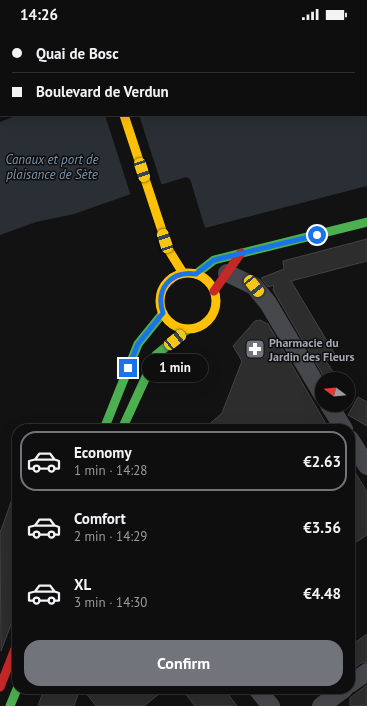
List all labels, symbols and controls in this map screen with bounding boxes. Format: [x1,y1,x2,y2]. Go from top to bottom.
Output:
text: 14:26 [20,5,58,24]
text: Quai de Bosc [36,44,119,63]
text: Boulevard de Verdun [36,82,169,101]
water label: Canaux et port de plaisance de Sète [5,151,99,183]
car [133,157,151,183]
route start [308,226,326,244]
car [156,228,174,254]
car [242,273,266,299]
car [162,328,188,352]
place label: Pharmacie du Jardin des Fleurs [268,335,355,364]
pharmacy icon: Pharmacie du Jardin des Fleurs [244,338,266,360]
callout: 1 min [142,354,208,382]
route end [119,359,137,377]
text: 1 min [159,359,191,376]
north arrow [315,372,355,412]
map controls [315,372,355,412]
icon: car [26,443,62,479]
text: Economy [74,443,132,462]
text: €2.63 [303,452,341,471]
text: 1 min · 14:28 [74,462,147,479]
icon: car [26,509,62,545]
text: Comfort [74,509,126,528]
text: €3.56 [303,518,341,537]
text: 2 min · 14:29 [74,528,147,545]
icon: car [26,575,62,611]
text: XL [74,575,91,594]
text: €4.48 [303,584,341,603]
text: 3 min · 14:30 [74,594,147,611]
button: Confirm [24,640,343,686]

